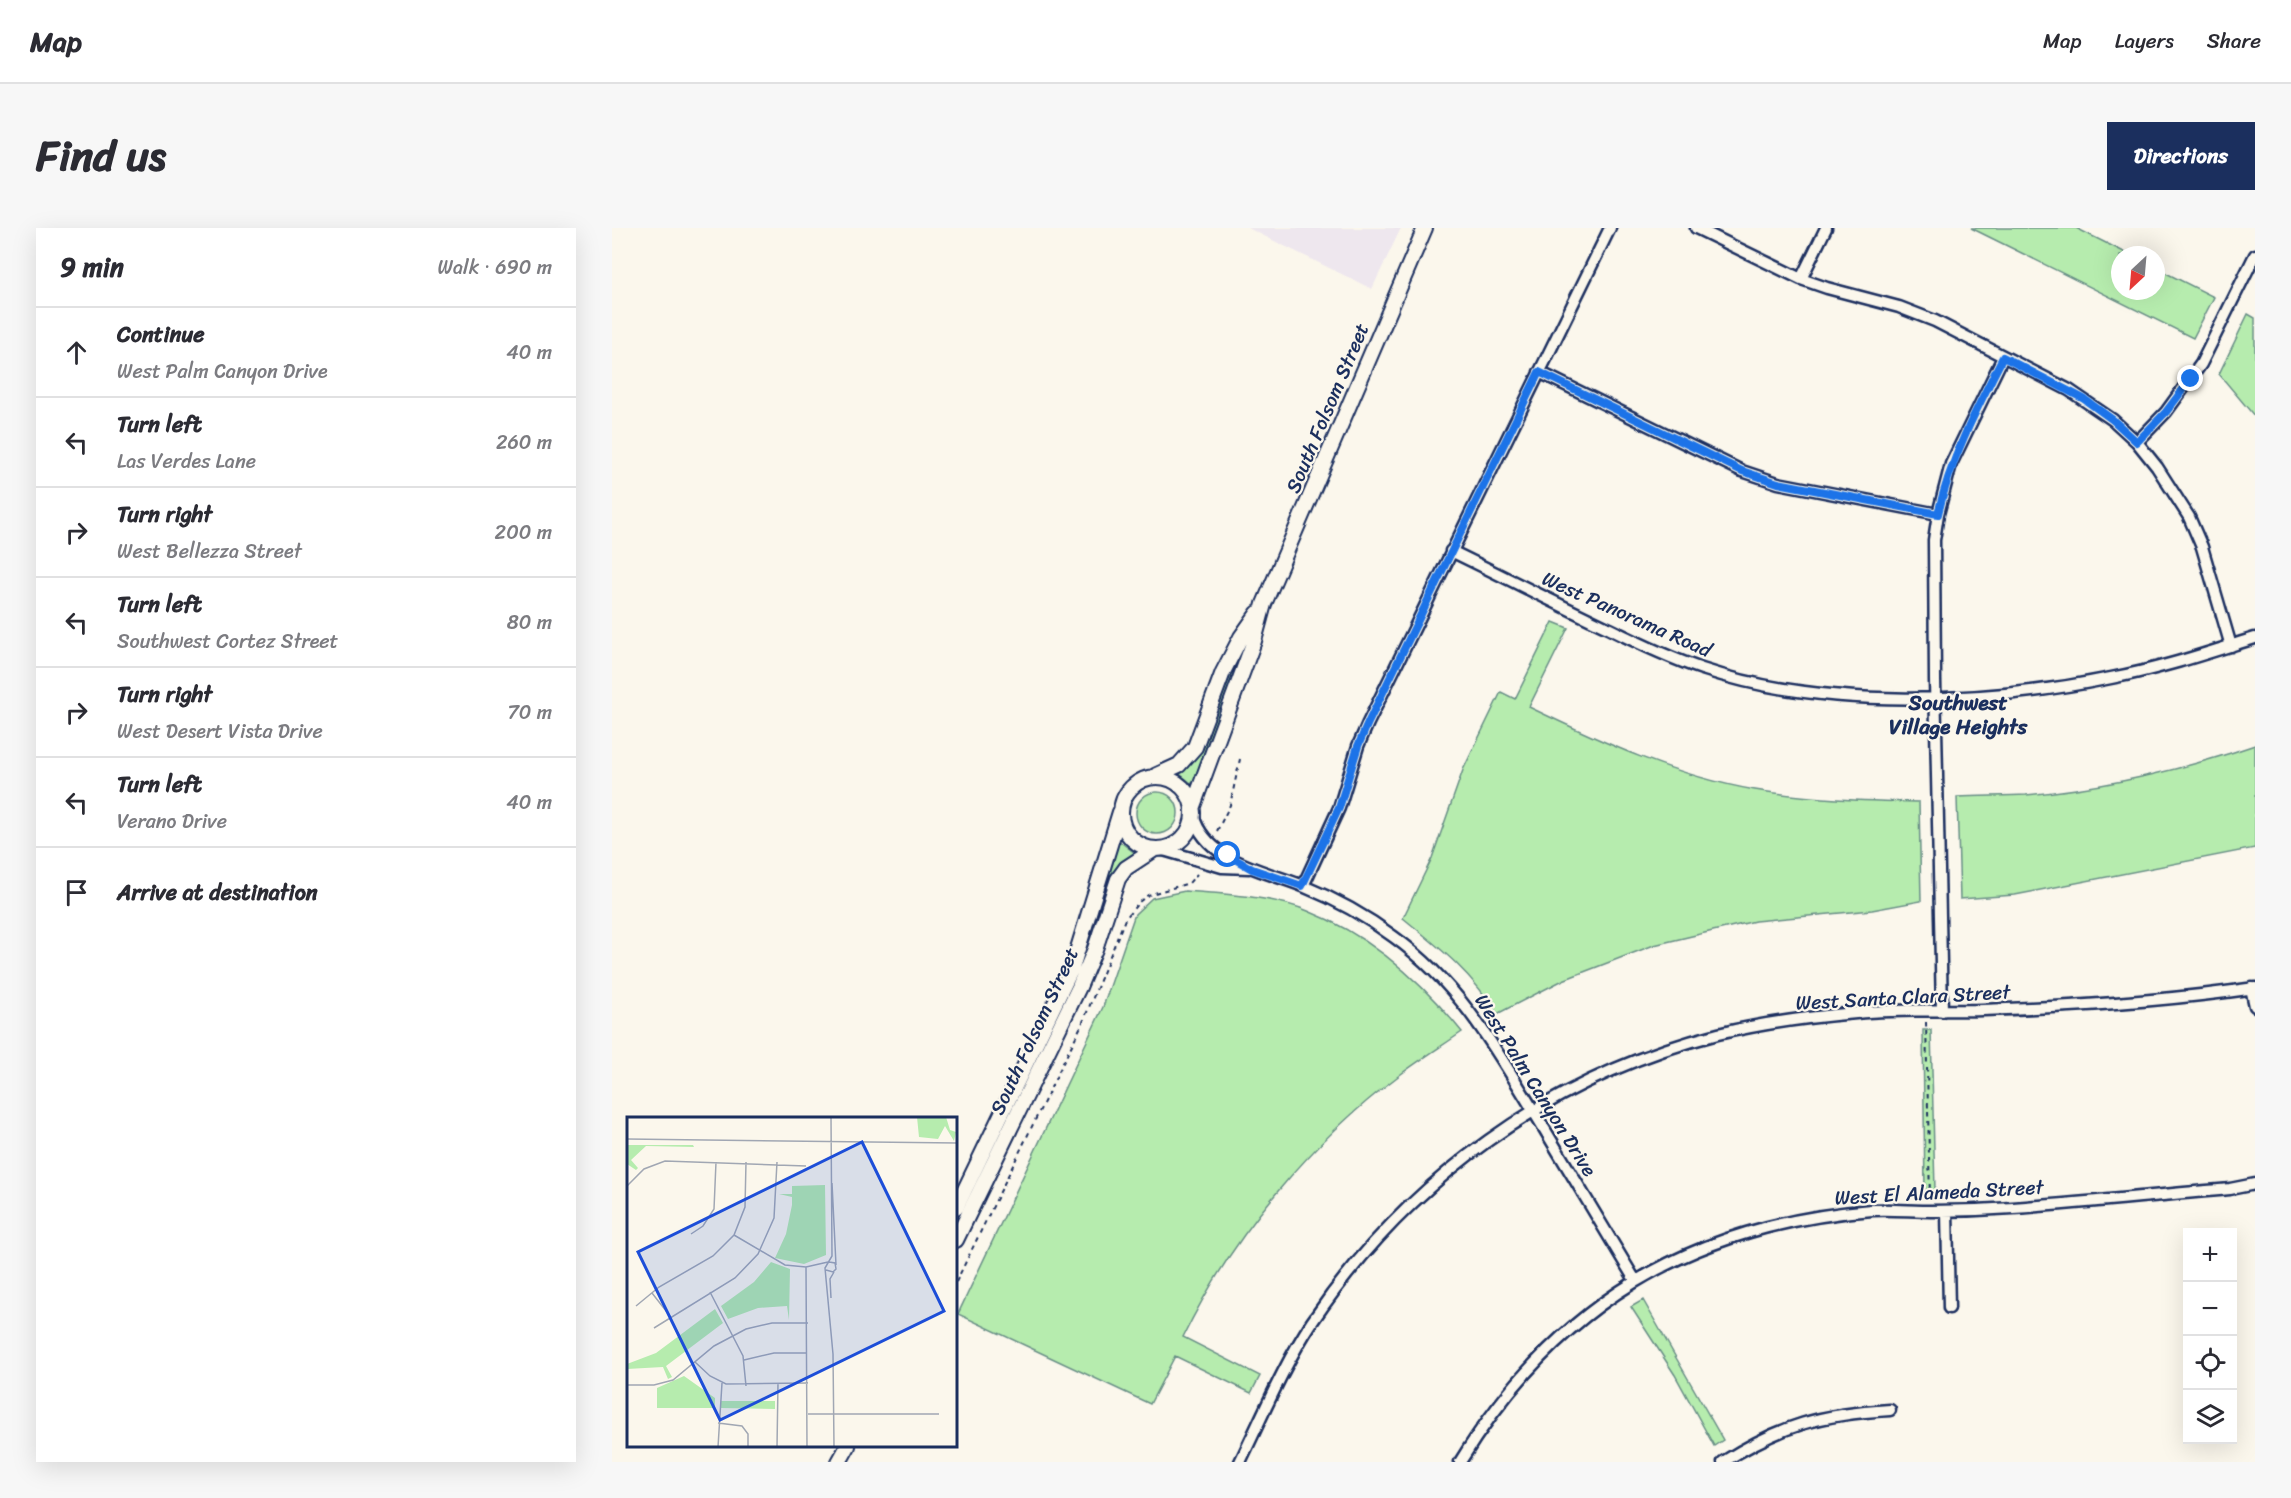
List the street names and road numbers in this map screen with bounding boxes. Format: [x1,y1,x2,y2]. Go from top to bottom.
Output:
street label: South Folsom Street [1276,317,1379,499]
street label: West Panorama Road [1536,561,1719,668]
street label: South Folsom Street [980,941,1089,1121]
street label: West Santa Clara Street [1795,974,2012,1021]
street label: West Palm Canyon Drive [1465,987,1606,1184]
street label: West El Alameda Street [1834,1170,2045,1215]

